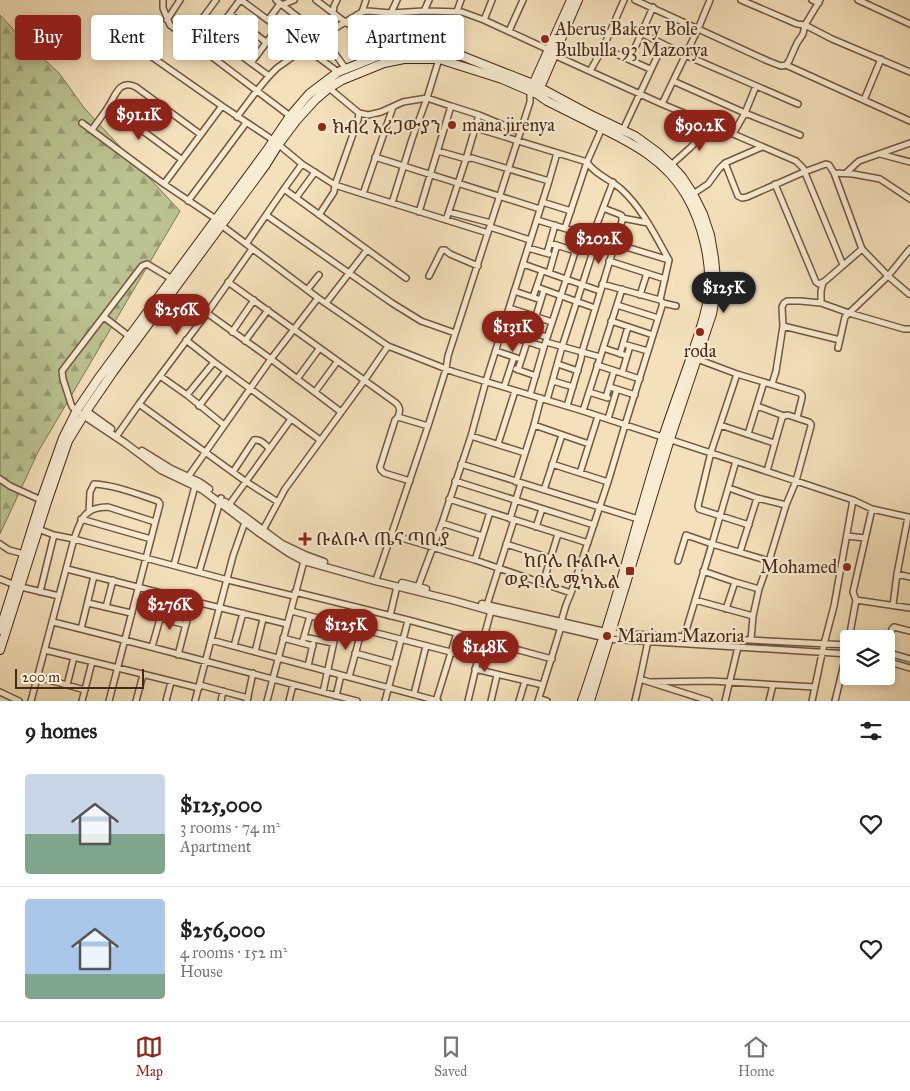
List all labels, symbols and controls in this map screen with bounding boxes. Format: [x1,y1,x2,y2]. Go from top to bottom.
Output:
chip: Buy [15,15,81,60]
chip: Rent [91,15,163,60]
chip: Filters [173,15,258,60]
chip: New [268,15,338,60]
chip: Apartment [348,15,464,60]
place label: Aberus Bakery Bole Bulbulla 93 Mazorya [554,18,708,61]
marker: Aberus Bakery Bole Bulbulla 93 Mazorya [539,33,551,45]
pin: $91.1K [98,98,180,141]
text: $91.1K [116,105,162,124]
pin: $90.2K [659,110,741,152]
place label: mana jirenya [462,114,555,136]
place label: ክብረ አረጋውያን [332,116,441,138]
text: $90.2K [675,116,725,135]
marker: mana jirenya [446,119,458,131]
marker: ክብረ አረጋውያን [316,121,328,133]
pin: $202K [564,222,634,265]
text: $202K [576,229,622,248]
pin: $125K [689,272,759,314]
text: $125K [703,278,745,297]
pin: $256K [142,294,212,336]
text: $256K [155,300,199,319]
pin: $131K [478,310,548,353]
text: $131K [493,317,533,336]
marker: roda [694,326,706,338]
place label: roda [684,340,717,362]
place label: ቡልቡላ ጤና ጣቢያ [316,528,449,550]
marker: ቡልቡላ ጤና ጣቢያ [298,532,312,546]
place label: ከቦሌ ቡልቡላ ወደ ቦሌ ሚካኤል [504,550,620,593]
place label: Mohamed [760,556,837,578]
marker: Mohamed [841,561,853,573]
marker: ከቦሌ ቡልቡላ ወደ ቦሌ ሚካኤል [624,565,636,577]
pin: $276K [135,588,205,631]
text: $276K [147,595,193,614]
pin: $125K [311,608,381,651]
text: $125K [325,615,367,634]
place label: Mariam Mazoria [617,625,745,647]
pin: $148K [450,630,520,673]
marker: Mariam Mazoria [601,630,613,642]
map controls [840,630,895,685]
button: layers [840,630,895,685]
text: $148K [463,637,507,656]
scale bar [15,666,144,689]
text: 200 m [22,669,60,686]
icon: filters [857,717,885,745]
text: 9 homes [25,718,97,744]
text: $125,000 [180,792,262,818]
icon: home [65,794,125,854]
icon: heart [857,810,885,838]
text: 3 rooms · 74 m² [180,818,280,837]
text: Apartment [180,837,252,856]
text: $256,000 [180,917,265,943]
icon: home [65,919,125,979]
icon: heart [857,935,885,963]
text: 4 rooms · 152 m² [180,943,287,962]
text: House [180,962,223,981]
tab: Map [135,1033,163,1080]
tab: Saved [434,1033,467,1080]
tab: Home [738,1033,775,1080]

